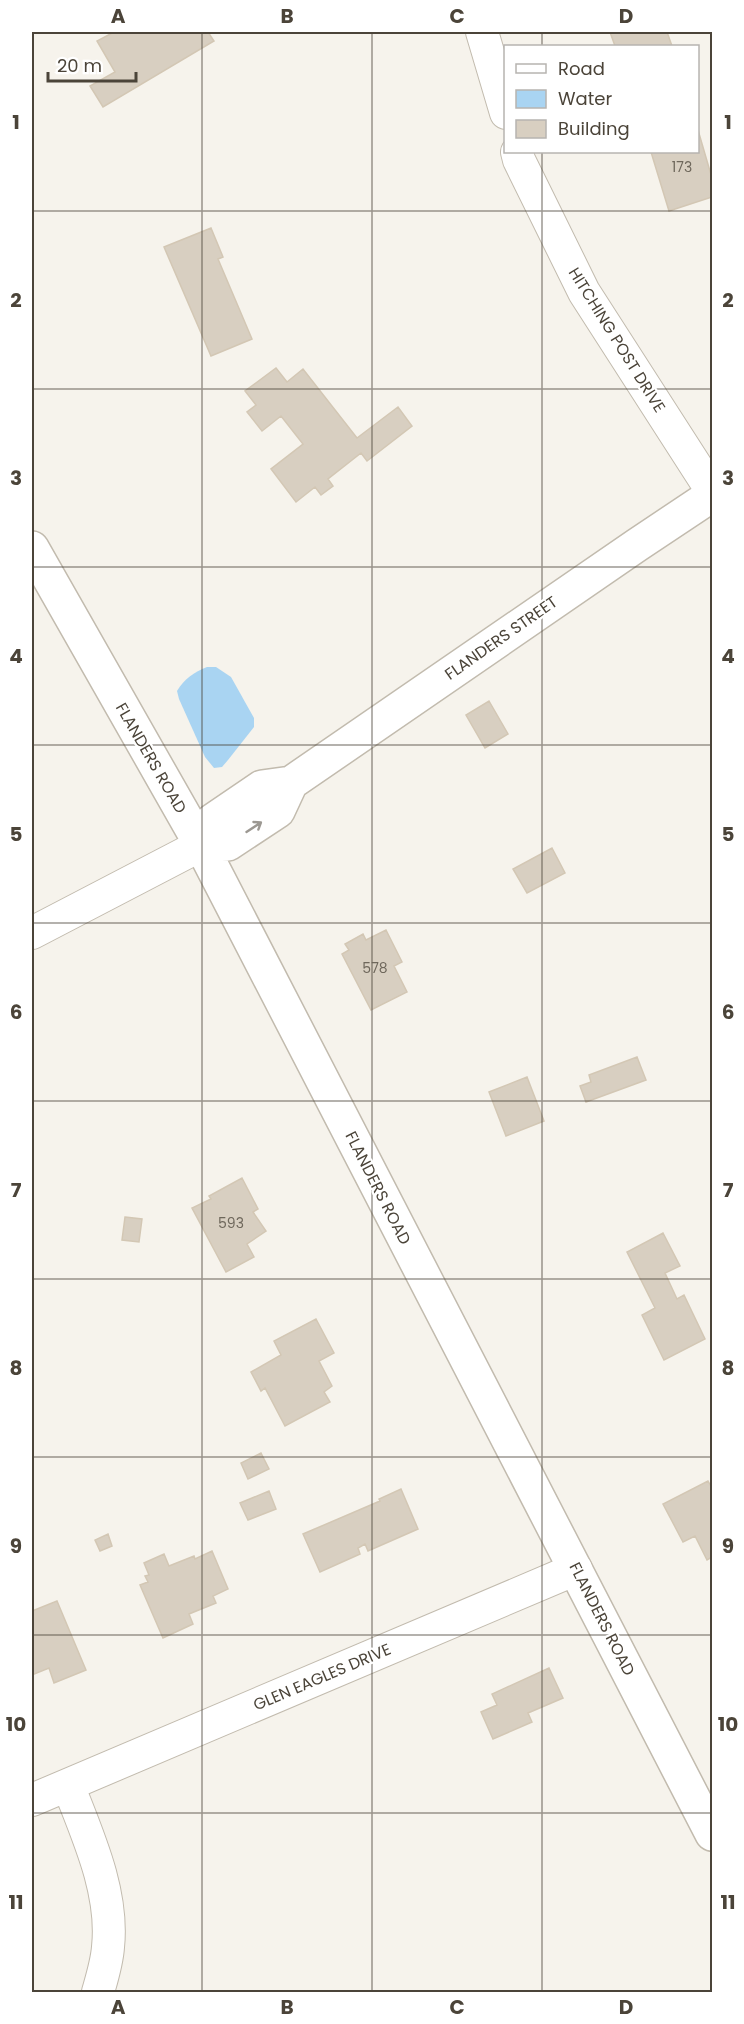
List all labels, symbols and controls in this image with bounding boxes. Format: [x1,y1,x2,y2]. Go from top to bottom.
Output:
text: A [111,2,126,30]
text: B [280,2,294,30]
text: C [449,2,465,30]
text: D [619,2,633,30]
scale bar [48,45,136,83]
legend [504,45,699,153]
text: 20 m [57,53,102,78]
text: Road [558,56,605,81]
text: Water [558,86,612,111]
text: 1 [12,108,20,136]
text: 1 [724,108,732,136]
text: Building [558,116,630,141]
house number: 173 [672,157,692,177]
street label: HITCHING POST DRIVE [563,263,671,417]
text: 2 [10,286,22,314]
text: 2 [722,286,734,314]
text: 3 [10,464,22,492]
text: 3 [722,464,734,492]
street label: FLANDERS STREET [440,590,562,686]
text: 4 [9,642,23,670]
text: 4 [721,642,735,670]
street label: FLANDERS ROAD [110,698,192,818]
text: 5 [10,820,23,848]
text: 5 [722,820,735,848]
one-way arrow [245,821,262,833]
house number: 578 [362,958,388,978]
text: 6 [10,998,22,1026]
text: 6 [722,998,734,1026]
street label: FLANDERS ROAD [340,1127,416,1249]
text: 7 [11,1176,22,1204]
text: 7 [723,1176,734,1204]
house number: 593 [218,1213,244,1233]
text: 8 [10,1354,22,1382]
text: 8 [722,1354,734,1382]
text: 9 [10,1532,22,1560]
text: 9 [722,1532,734,1560]
street label: FLANDERS ROAD [564,1558,640,1680]
street label: GLEN EAGLES DRIVE [250,1638,394,1716]
text: 10 [6,1710,26,1738]
text: 10 [718,1710,738,1738]
text: 11 [8,1888,24,1916]
text: 11 [720,1888,736,1916]
text: A [111,1993,126,2021]
text: B [280,1993,294,2021]
text: C [449,1993,465,2021]
text: D [619,1993,633,2021]

